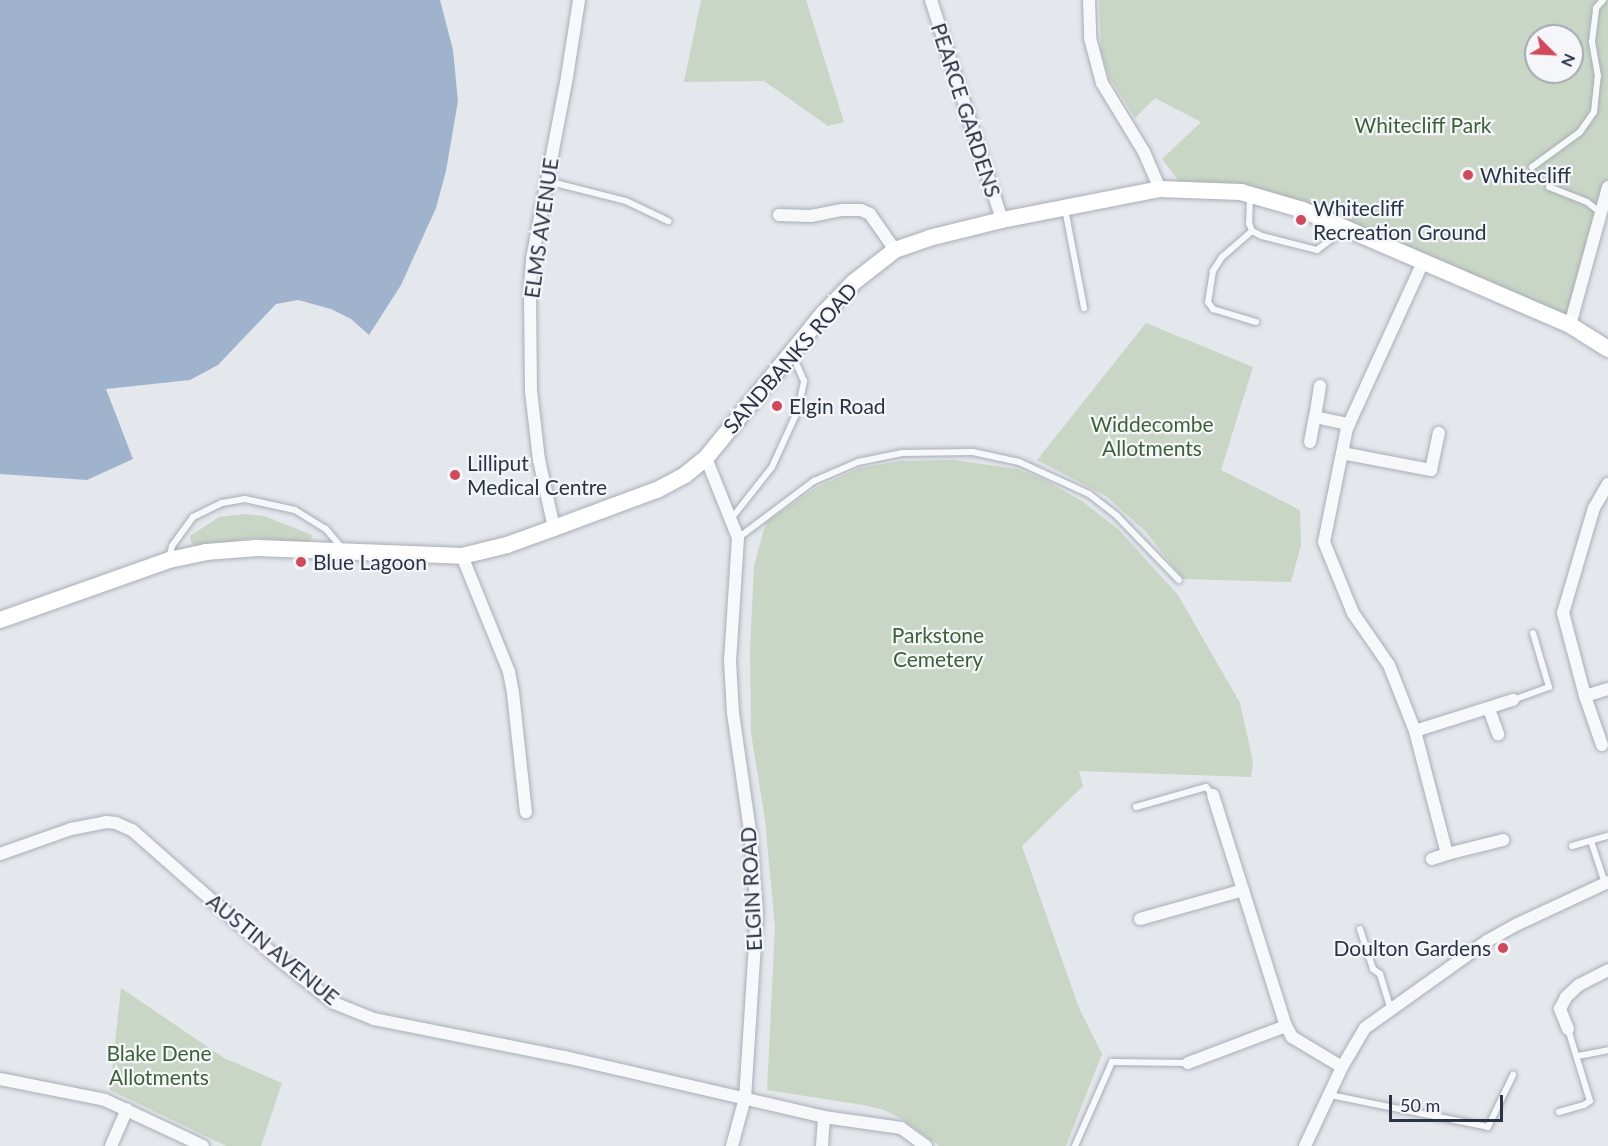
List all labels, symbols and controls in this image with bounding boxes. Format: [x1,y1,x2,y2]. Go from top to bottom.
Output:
street label: PEARCE GARDENS [926,20,1006,200]
north arrow [1524,24,1584,84]
text: N [1558,51,1580,70]
park label: Whitecliff Park [1354,112,1492,138]
street label: ELMS AVENUE [519,156,563,300]
place label: Whitecliff [1480,162,1571,188]
marker: Whitecliff [1461,168,1475,182]
place label: Whitecliff Recreation Ground [1313,195,1487,245]
marker: Whitecliff Recreation Ground [1294,213,1308,227]
street label: SANDBANKS ROAD [718,278,862,438]
place label: Elgin Road [789,393,886,419]
marker: Elgin Road [770,399,784,413]
park label: Widdecombe Allotments [1090,411,1214,461]
place label: Lilliput Medical Centre [467,450,607,500]
marker: Lilliput Medical Centre [448,468,462,482]
place label: Blue Lagoon [313,549,427,575]
marker: Blue Lagoon [294,555,308,569]
park label: Parkstone Cemetery [892,622,984,672]
street label: ELGIN ROAD [735,826,767,952]
street label: AUSTIN AVENUE [202,888,344,1010]
place label: Doulton Gardens [1334,935,1491,961]
marker: Doulton Gardens [1496,941,1510,955]
park label: Blake Dene Allotments [106,1040,212,1090]
scale bar [1392,1083,1506,1121]
text: 50 m [1400,1094,1440,1116]

